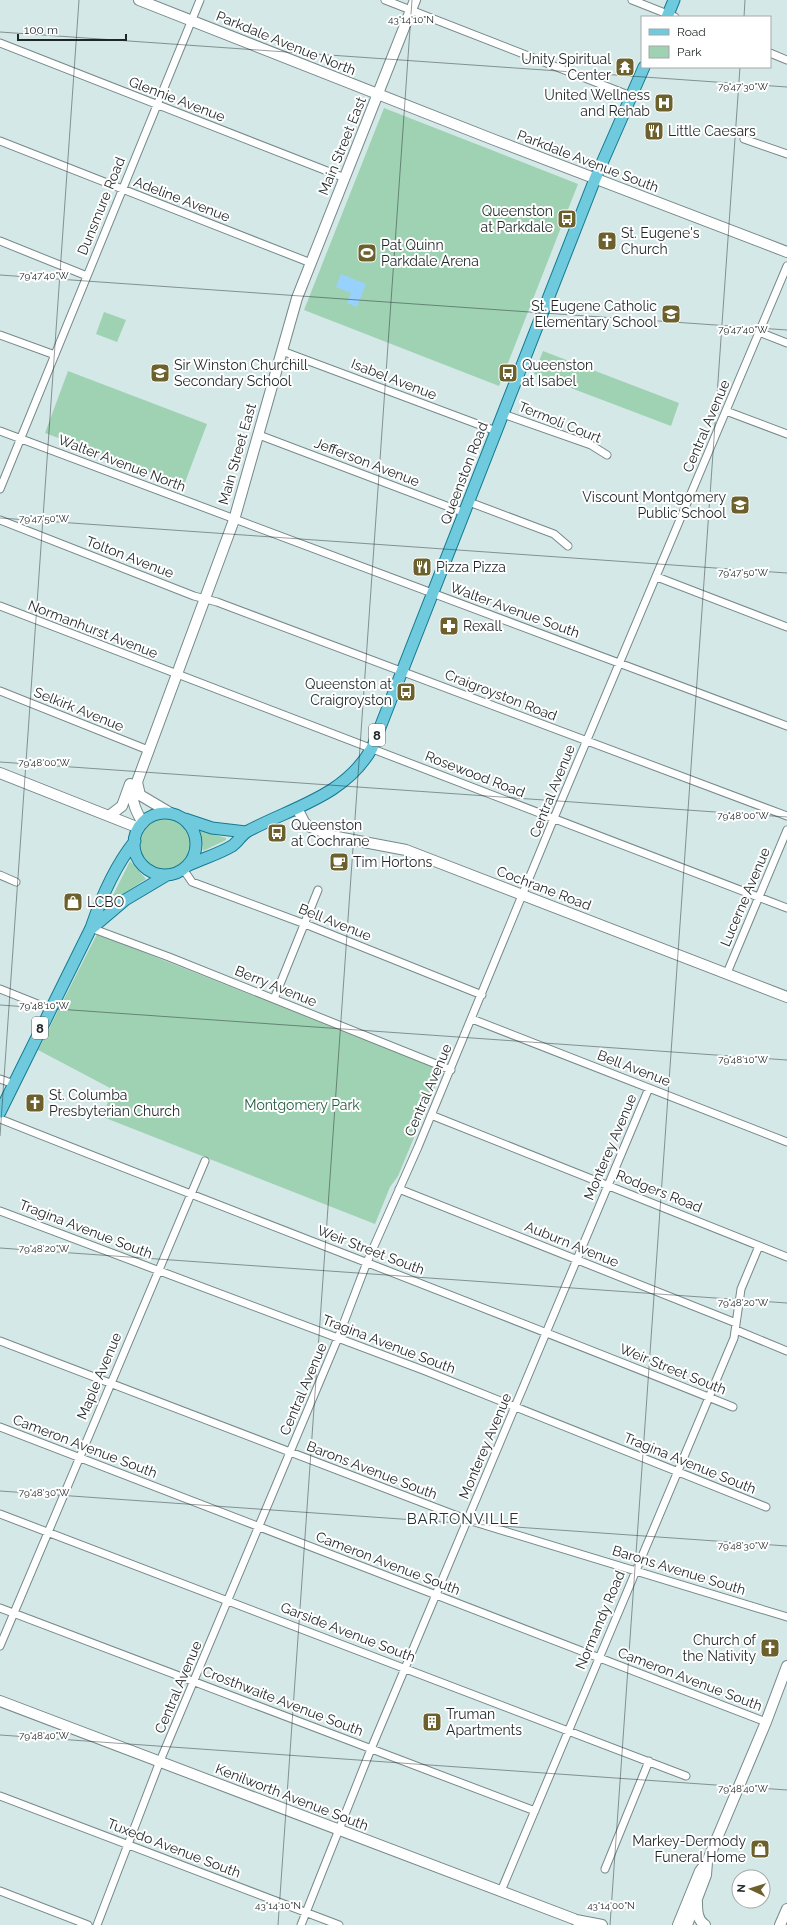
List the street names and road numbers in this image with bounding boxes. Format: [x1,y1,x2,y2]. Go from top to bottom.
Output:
street label: Parkdale Avenue North [214,8,358,78]
street label: Glennie Avenue [127,73,227,125]
street label: Main Street East [315,94,369,197]
street label: Parkdale Avenue South [515,127,661,195]
street label: Dunsmure Road [74,155,128,257]
street label: Adeline Avenue [132,173,232,225]
street label: Isabel Avenue [349,355,439,403]
street label: Central Avenue [679,377,733,475]
street label: Termoli Court [516,398,604,446]
street label: Main Street East [215,401,259,506]
street label: Queenston Road [437,420,491,526]
street label: Walter Avenue North [56,431,188,495]
street label: Jefferson Avenue [312,435,422,489]
street label: Tolton Avenue [84,533,176,581]
street label: Walter Avenue South [448,579,582,641]
street label: Normanhurst Avenue [26,597,160,661]
street label: Craigroyston Road [443,666,559,724]
street label: Selkirk Avenue [32,684,126,734]
road number: 8 [369,724,385,746]
street label: Central Avenue [526,742,578,840]
street label: Rosewood Road [423,748,527,800]
street label: Lucerne Avenue [717,845,773,949]
street label: Cochrane Road [495,863,593,913]
street label: Bell Avenue [296,900,374,944]
street label: Berry Avenue [233,962,319,1010]
road number: 8 [32,1017,48,1039]
street label: Central Avenue [401,1041,455,1139]
street label: Bell Avenue [595,1047,673,1089]
street label: Monterey Avenue [580,1092,640,1202]
street label: Rodgers Road [614,1166,704,1216]
street label: Tragina Avenue South [17,1196,155,1262]
street label: Auburn Avenue [523,1218,621,1270]
street label: Weir Street South [315,1222,427,1278]
street label: Tragina Avenue South [320,1311,458,1377]
street label: Maple Avenue [74,1330,124,1422]
street label: Central Avenue [276,1340,330,1438]
street label: Weir Street South [617,1340,729,1398]
street label: Monterey Avenue [455,1391,515,1501]
street label: Cameron Avenue South [11,1411,159,1481]
street label: Tragina Avenue South [622,1429,758,1497]
street label: Barons Avenue South [304,1438,440,1502]
street label: Cameron Avenue South [314,1528,462,1598]
street label: Barons Avenue South [610,1542,748,1598]
street label: Normandy Road [572,1568,628,1672]
street label: Garside Avenue South [278,1599,418,1665]
street label: Central Avenue [151,1638,205,1736]
street label: Cameron Avenue South [616,1644,764,1714]
street label: Crosthwaite Avenue South [201,1663,365,1739]
street label: Kenilworth Avenue South [213,1760,371,1834]
street label: Tuxedo Avenue South [105,1815,243,1881]

